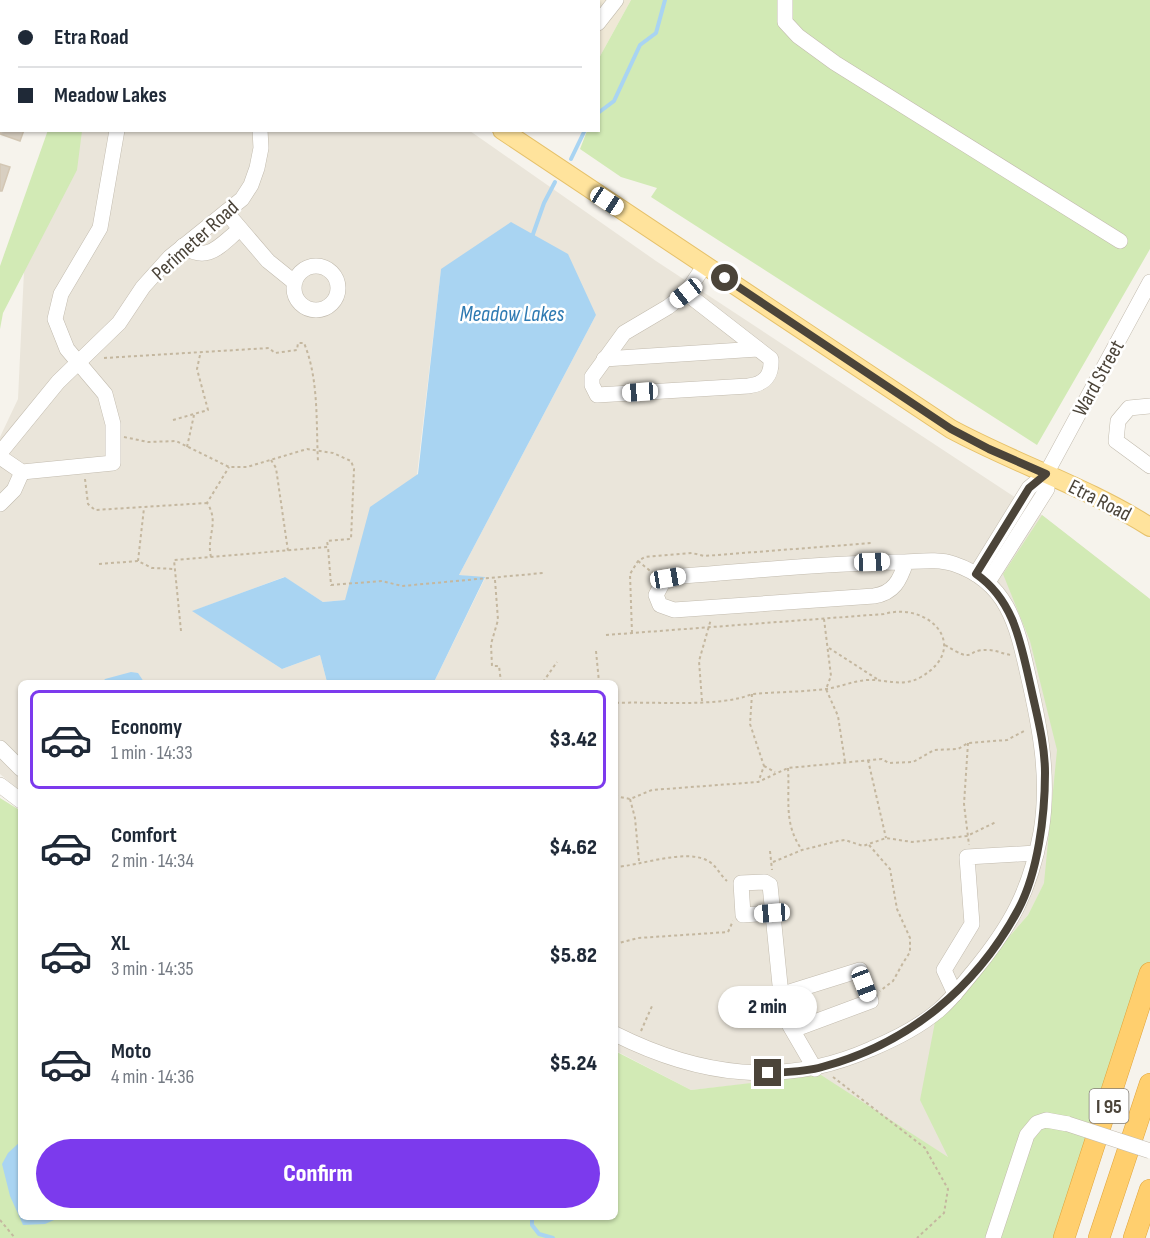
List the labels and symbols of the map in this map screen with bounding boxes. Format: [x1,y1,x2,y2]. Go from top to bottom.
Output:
car [587,184,627,218]
street label: Perimeter Road [147,195,244,286]
route start [711,264,738,291]
car [666,275,706,311]
water label: Meadow Lakes [460,301,565,328]
street label: Ward Street [1067,336,1130,421]
car [621,382,659,402]
street label: Etra Road [1064,474,1135,527]
car [854,552,890,572]
car [649,566,687,590]
car [753,903,791,923]
car [849,964,879,1004]
callout: 2 min [718,986,818,1028]
route end [754,1059,781,1086]
road number: I 95 [1090,1089,1128,1123]

